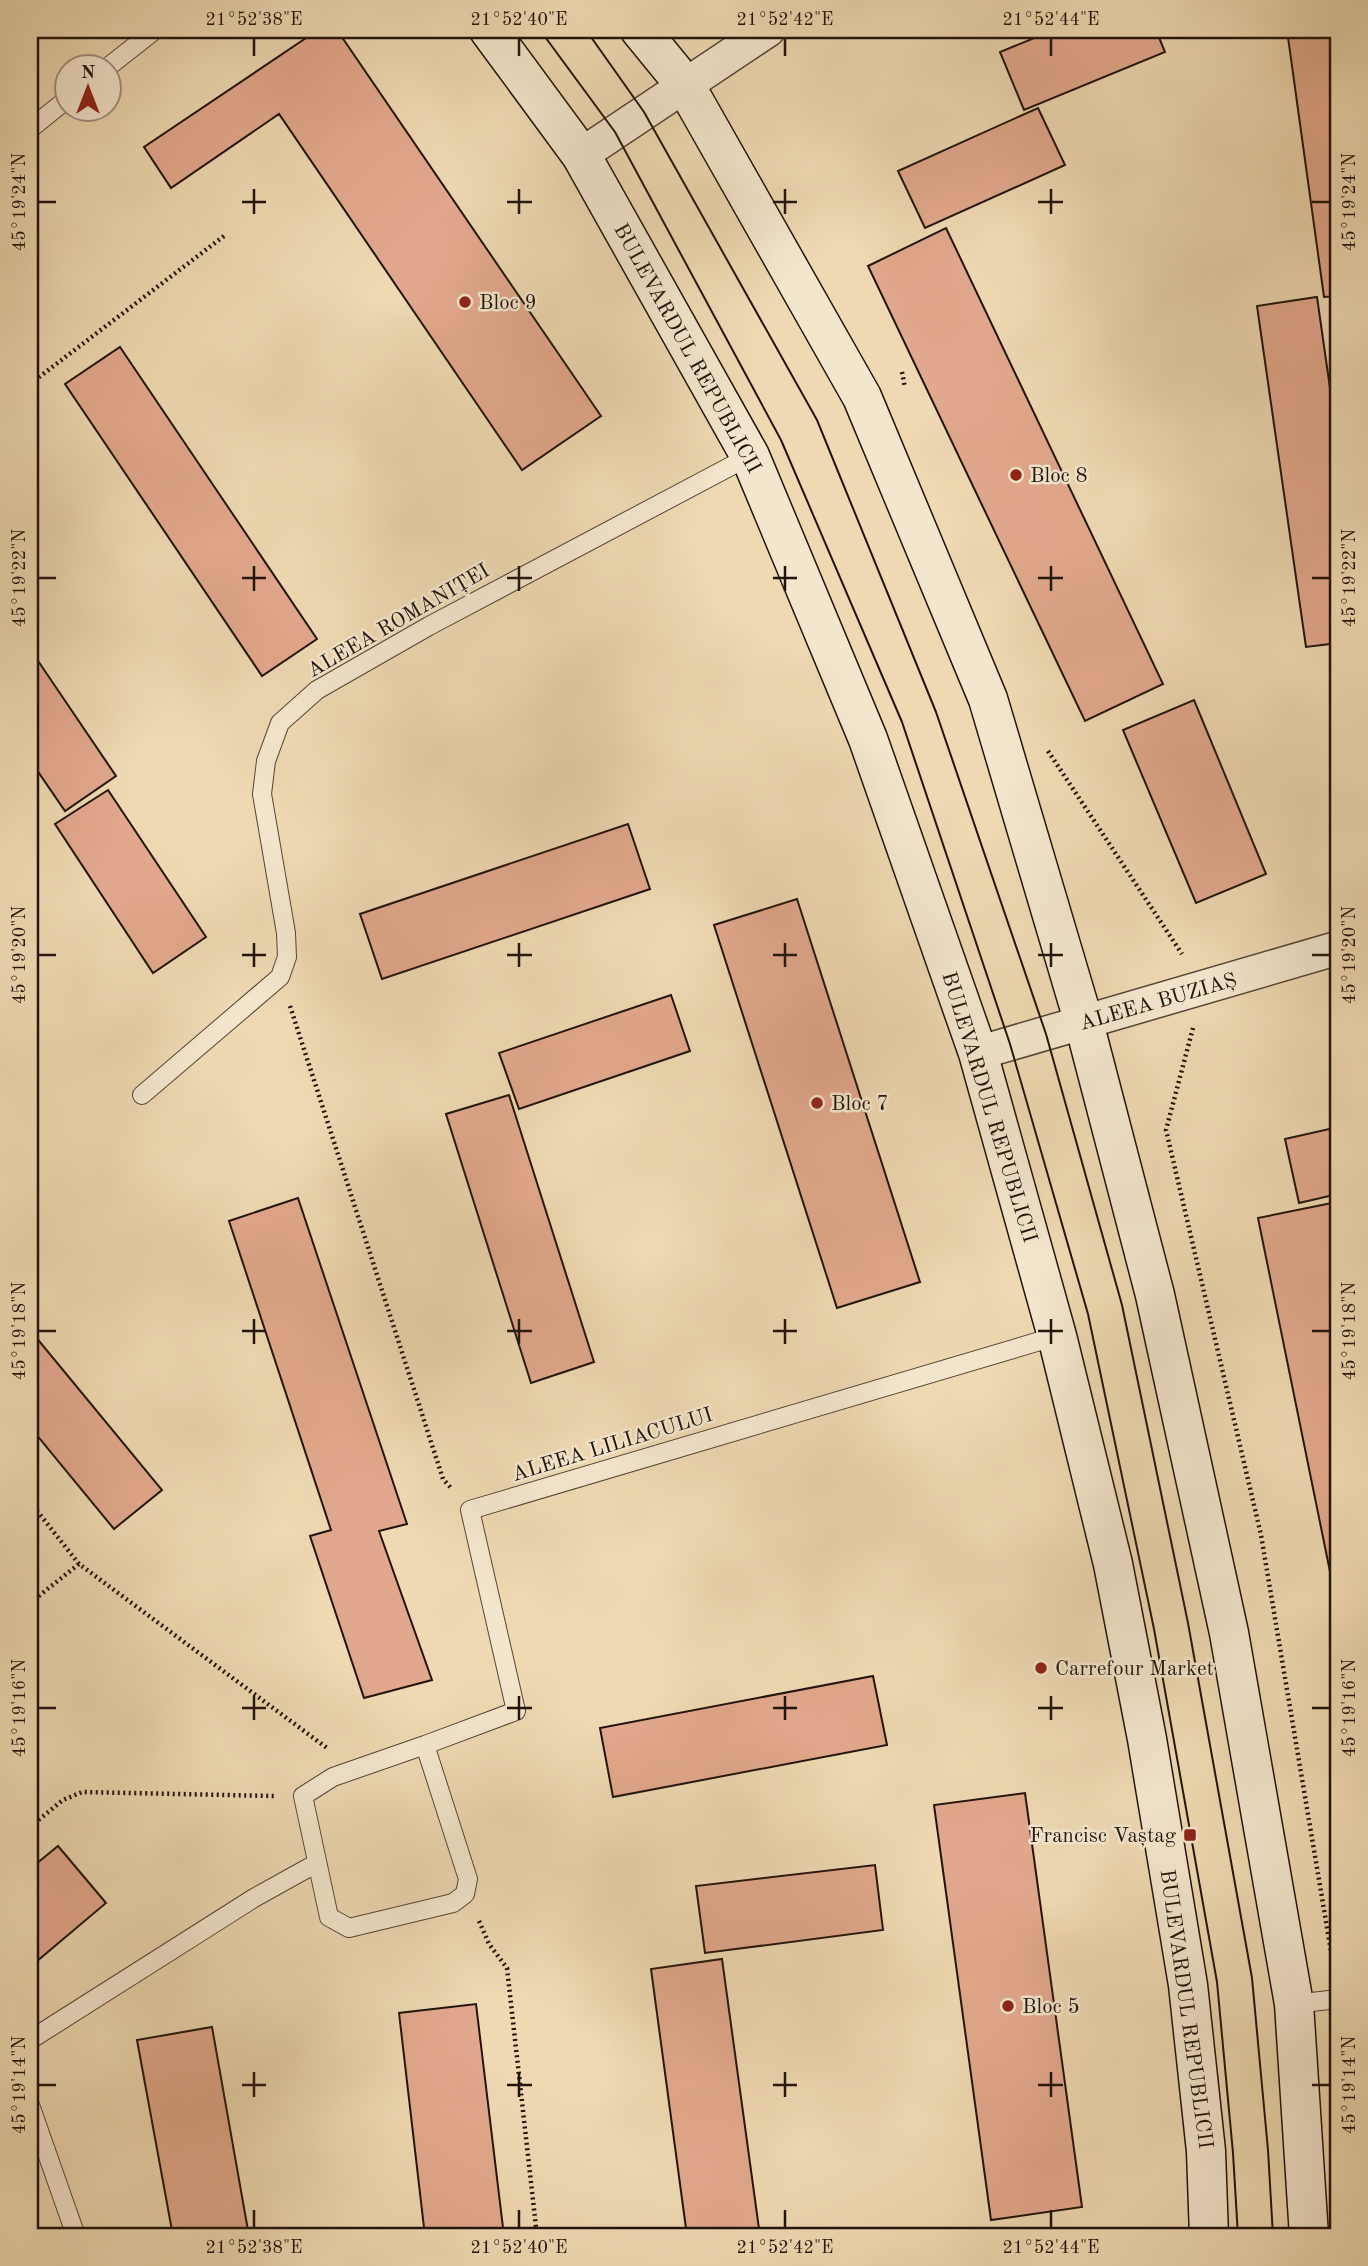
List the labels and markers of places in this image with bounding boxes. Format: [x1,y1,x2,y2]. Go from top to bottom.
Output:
place label: Bloc 9 [479,293,537,314]
marker: Bloc 9 [457,294,473,310]
place label: Bloc 8 [1030,466,1088,487]
marker: Bloc 8 [1008,467,1024,483]
place label: Bloc 7 [831,1094,889,1115]
marker: Bloc 7 [809,1095,825,1111]
place label: Carrefour Market [1055,1659,1214,1680]
marker: Carrefour Market [1033,1660,1049,1676]
place label: Francisc Vaștag [1029,1826,1177,1848]
marker: Francisc Vaștag [1182,1827,1198,1843]
place label: Bloc 5 [1022,1997,1080,2018]
marker: Bloc 5 [1000,1998,1016,2014]

